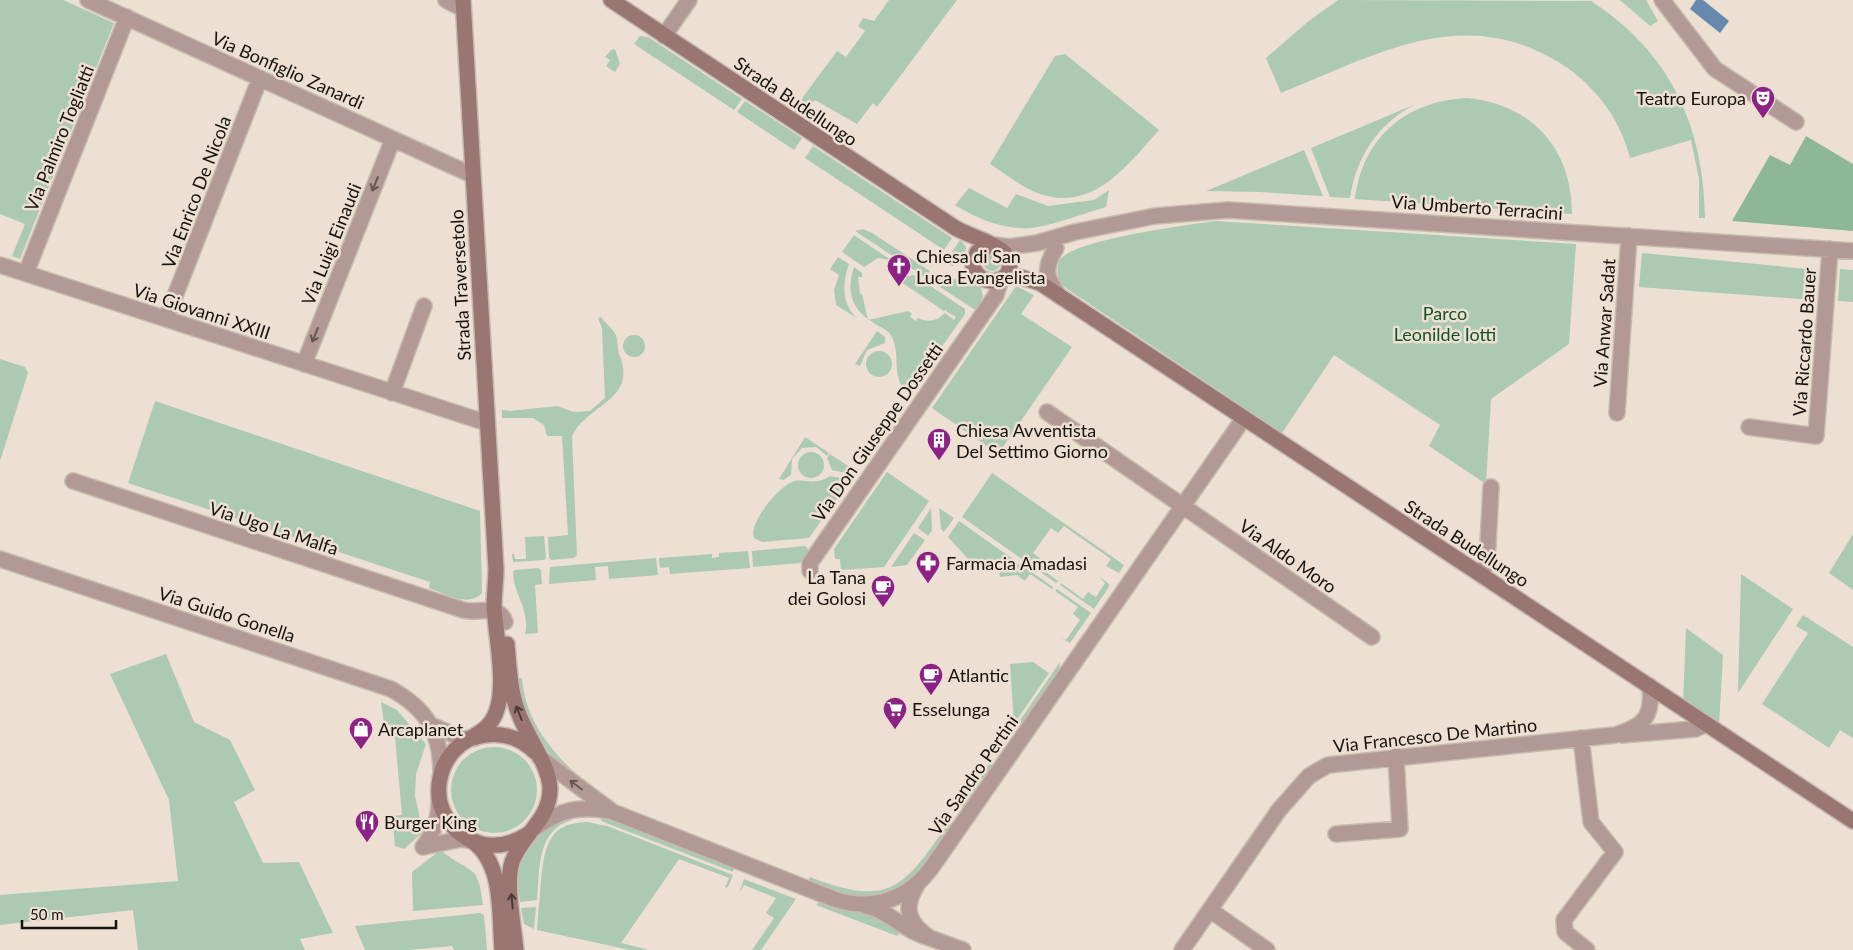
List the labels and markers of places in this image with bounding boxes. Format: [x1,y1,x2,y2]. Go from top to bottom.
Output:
theatre icon: Teatro Europa [1750,85,1776,119]
place label: Teatro Europa [1636,87,1746,109]
place label: Chiesa di San Luca Evangelista [916,245,1045,288]
church icon: Chiesa di San Luca Evangelista [886,253,912,287]
place label: Chiesa Avventista Del Settimo Giorno [956,419,1108,462]
building icon: Chiesa Avventista Del Settimo Giorno [926,427,952,461]
pharmacy icon: Farmacia Amadasi [915,550,941,584]
place label: Farmacia Amadasi [946,552,1087,574]
place label: La Tana dei Golosi [788,566,866,609]
cafe icon: La Tana dei Golosi [870,574,896,608]
cafe icon: Atlantic [918,662,944,696]
place label: Atlantic [948,664,1009,686]
supermarket icon: Esselunga [882,696,908,730]
place label: Esselunga [912,698,990,720]
shop icon: Arcaplanet [348,716,374,750]
place label: Arcaplanet [378,718,464,740]
restaurant icon: Burger King [354,809,380,843]
place label: Burger King [384,811,477,833]

